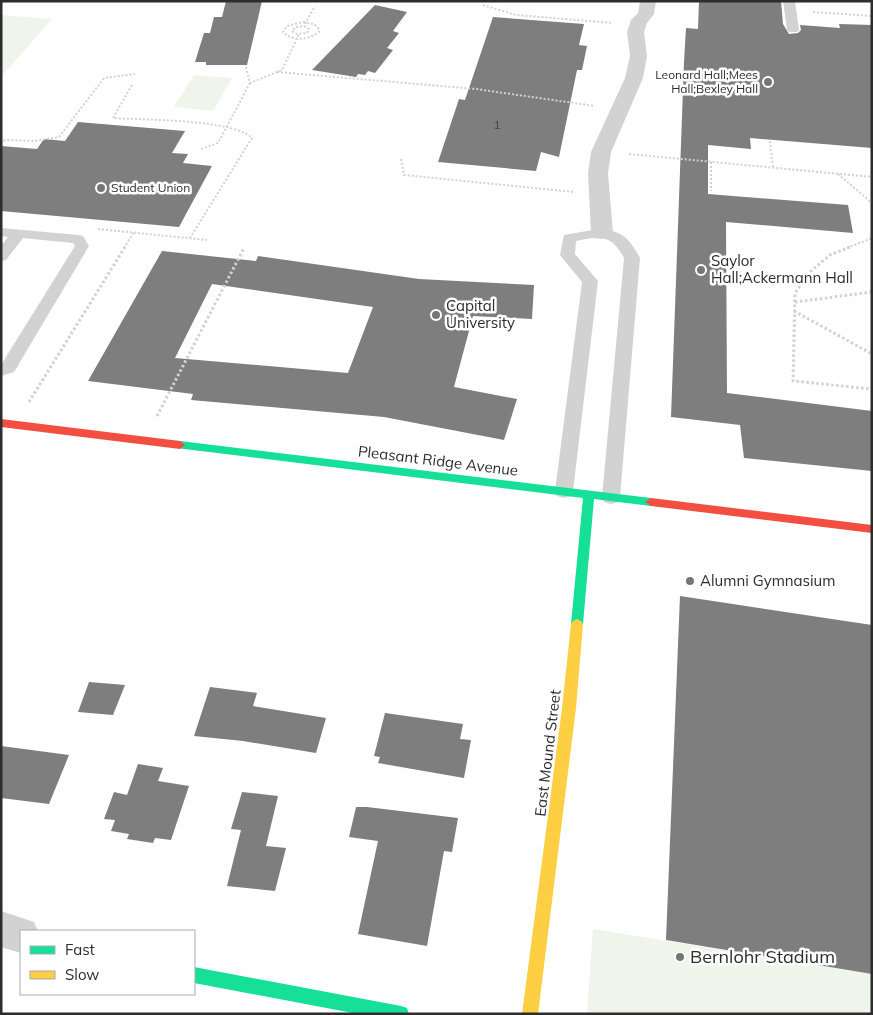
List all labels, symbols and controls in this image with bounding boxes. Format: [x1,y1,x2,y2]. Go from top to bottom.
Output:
place label: Leonard Hall;Mees Hall;Bexley Hall [655,67,758,96]
marker: Leonard Hall;Mees Hall;Bexley Hall [762,76,774,88]
house number: 1 [494,118,500,132]
place label: Student Union [111,180,190,195]
marker: Student Union [95,182,107,194]
place label: Saylor Hall;Ackermann Hall [711,251,853,287]
marker: Saylor Hall;Ackermann Hall [695,264,707,276]
place label: Capital University [446,296,515,332]
marker: Capital University [430,309,442,321]
street label: Pleasant Ridge Avenue [357,441,519,480]
place label: Alumni Gymnasium [700,571,835,590]
marker: Alumni Gymnasium [684,575,696,587]
street label: East Mound Street [530,688,565,817]
legend [20,930,195,995]
text: Fast [65,940,95,959]
place label: Bernlohr Stadium [690,945,835,968]
marker: Bernlohr Stadium [674,951,686,963]
text: Slow [65,965,99,984]

